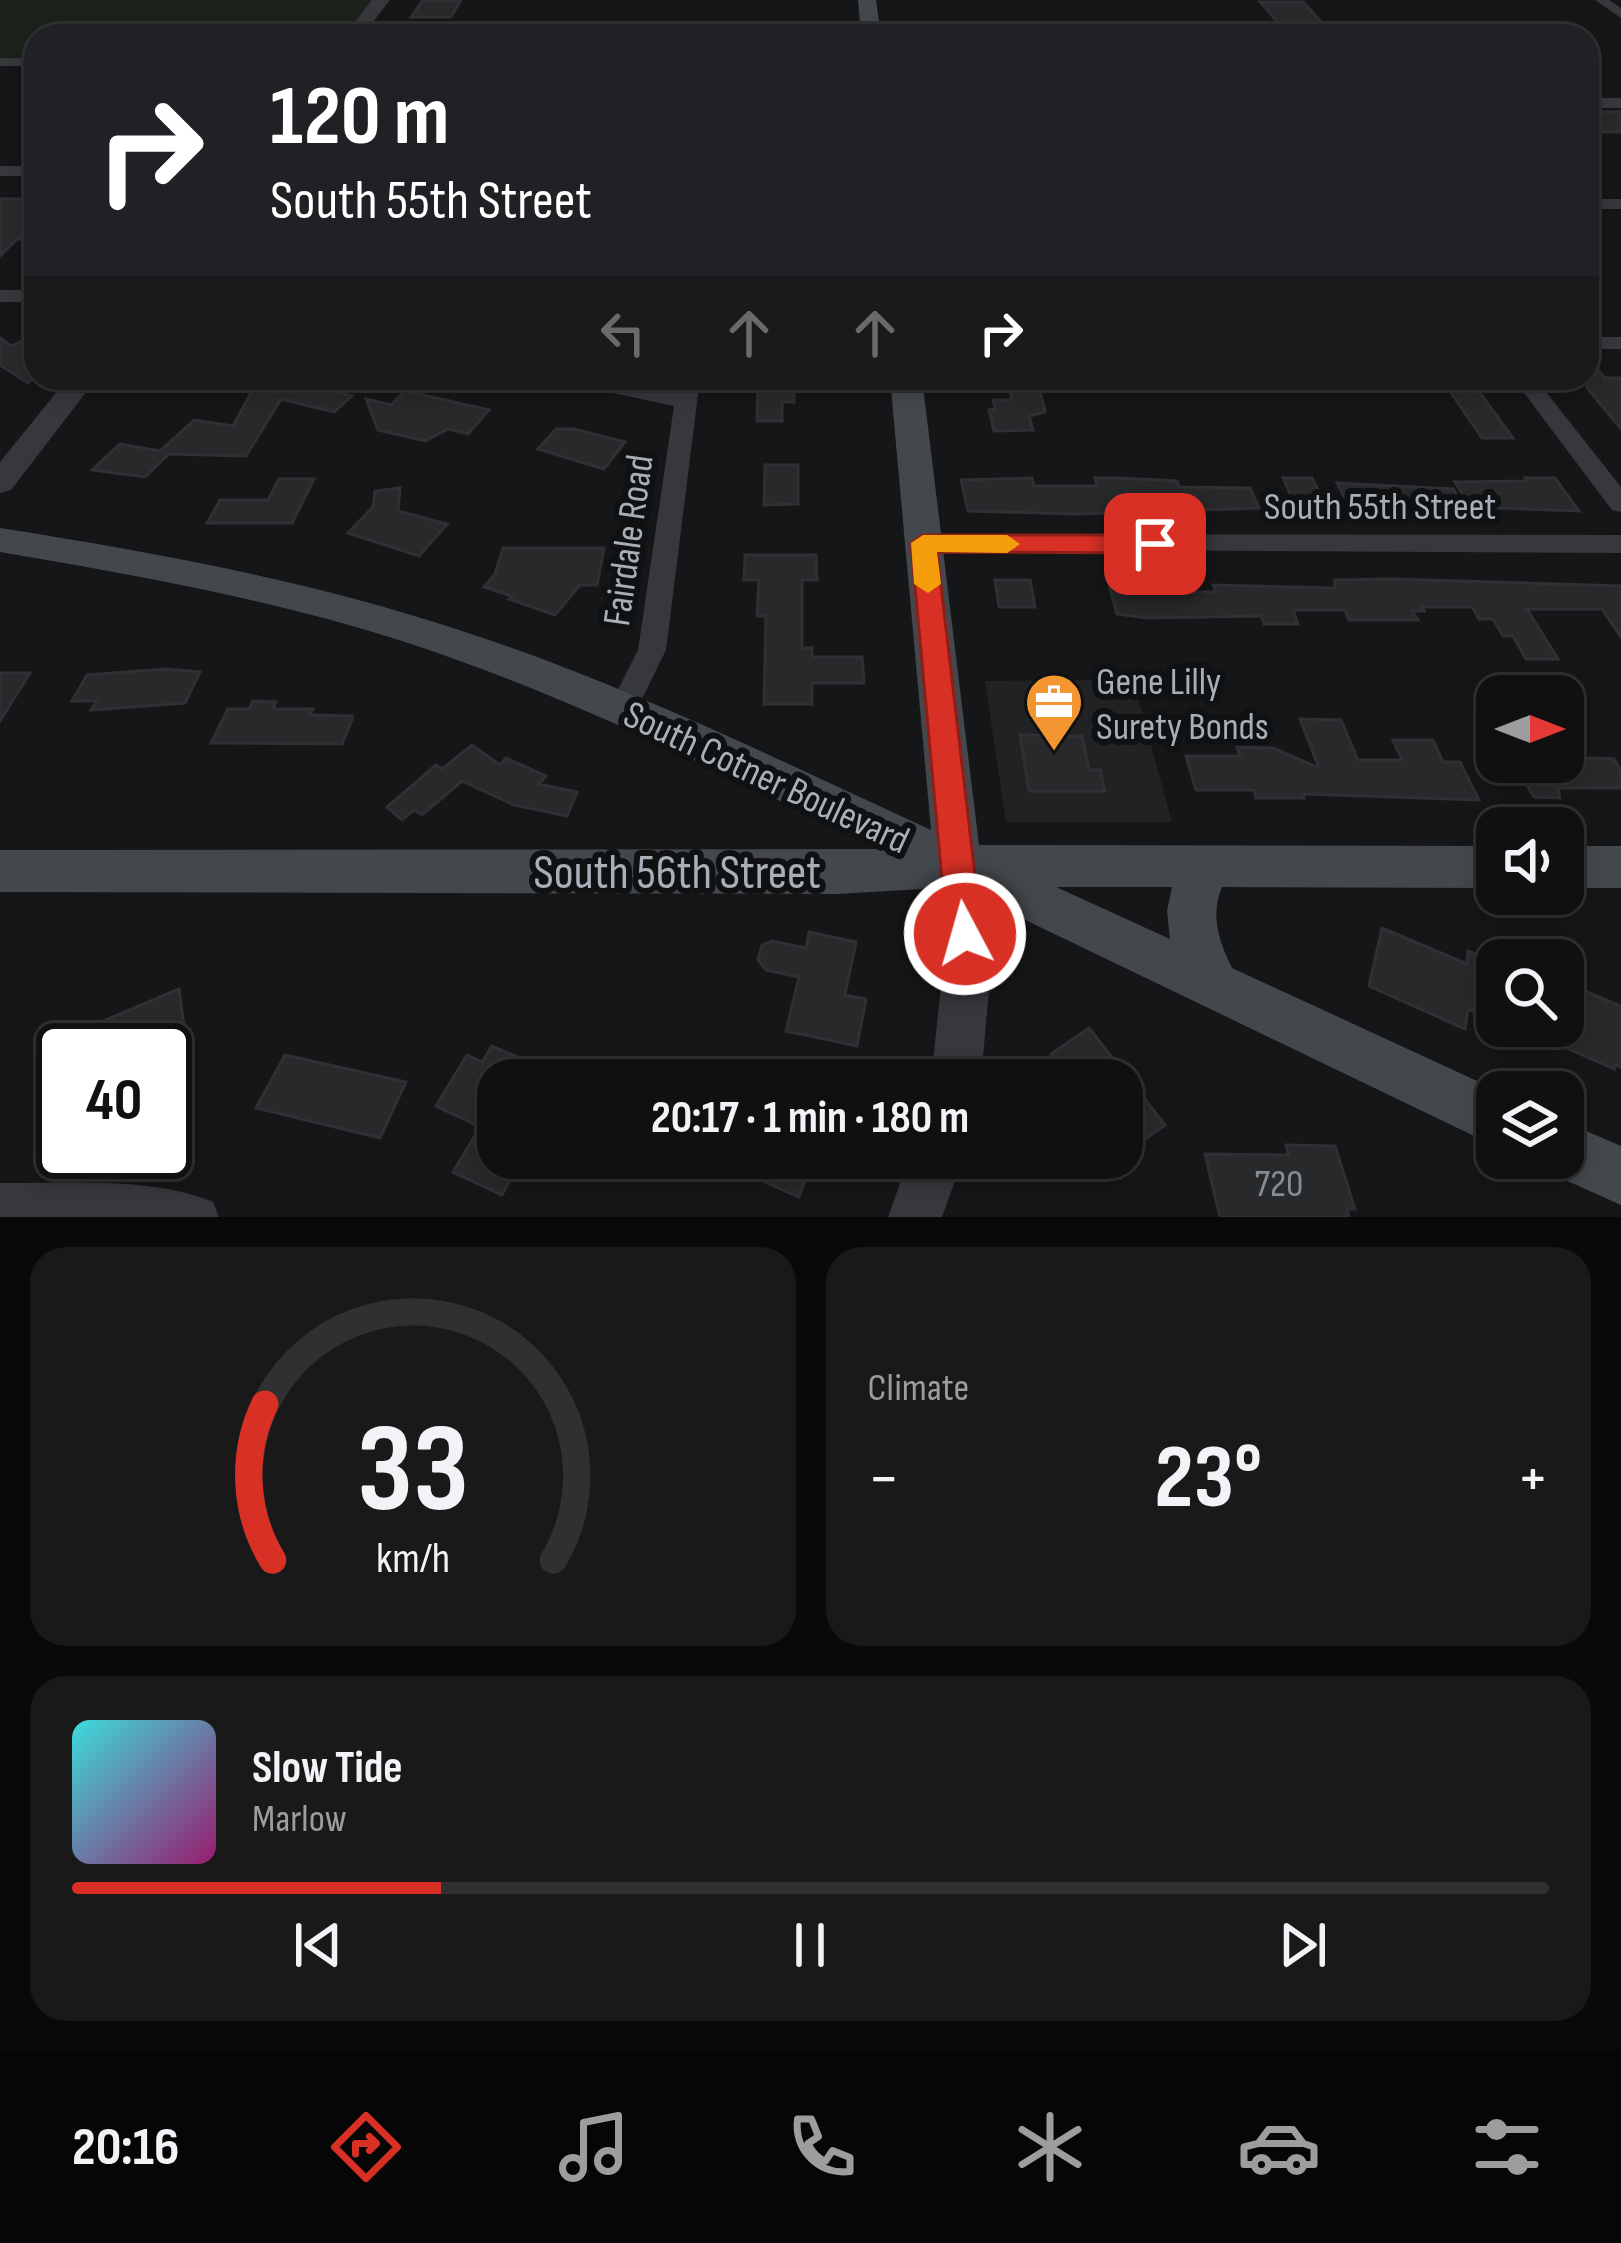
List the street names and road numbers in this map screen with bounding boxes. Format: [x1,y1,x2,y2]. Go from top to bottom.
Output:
street label: Fairdale Road [594,452,665,629]
street label: South 55th Street [1264,484,1496,531]
street label: South Cotner Boulevard [616,692,916,865]
street label: South 56th Street [533,845,821,902]

